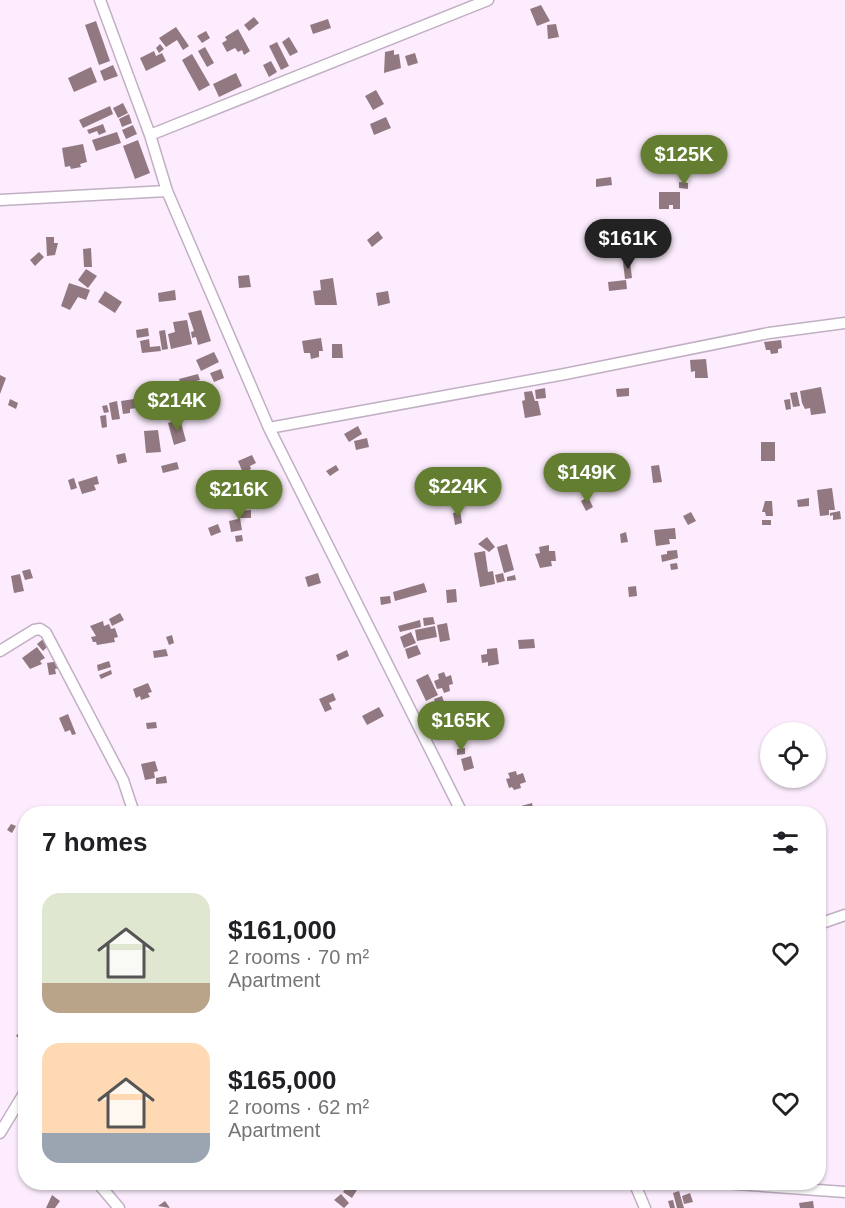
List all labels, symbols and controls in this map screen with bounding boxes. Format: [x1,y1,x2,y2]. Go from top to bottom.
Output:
pin: $125K [642,135,726,186]
text: $125K [655,143,713,165]
pin: $161K [586,219,670,270]
text: $161K [599,227,657,249]
pin: $214K [135,381,219,432]
text: $214K [148,389,206,411]
pin: $149K [545,453,629,504]
text: $149K [558,461,616,483]
pin: $224K [416,467,500,518]
pin: $216K [197,470,281,521]
text: $224K [429,475,487,497]
text: $216K [210,478,268,500]
pin: $165K [419,701,503,752]
text: $165K [432,709,490,731]
map controls [760,722,826,788]
button: locate [760,722,826,788]
icon: filters [769,826,802,859]
text: 7 homes [42,827,148,857]
text: $161,000 [228,915,336,945]
icon: home [90,917,162,989]
icon: heart [769,937,802,970]
text: 2 rooms · 70 m² [228,946,369,968]
text: Apartment [228,969,320,991]
text: $165,000 [228,1065,336,1095]
icon: home [90,1067,162,1139]
icon: heart [769,1087,802,1120]
text: 2 rooms · 62 m² [228,1096,369,1118]
text: Apartment [228,1119,320,1141]

